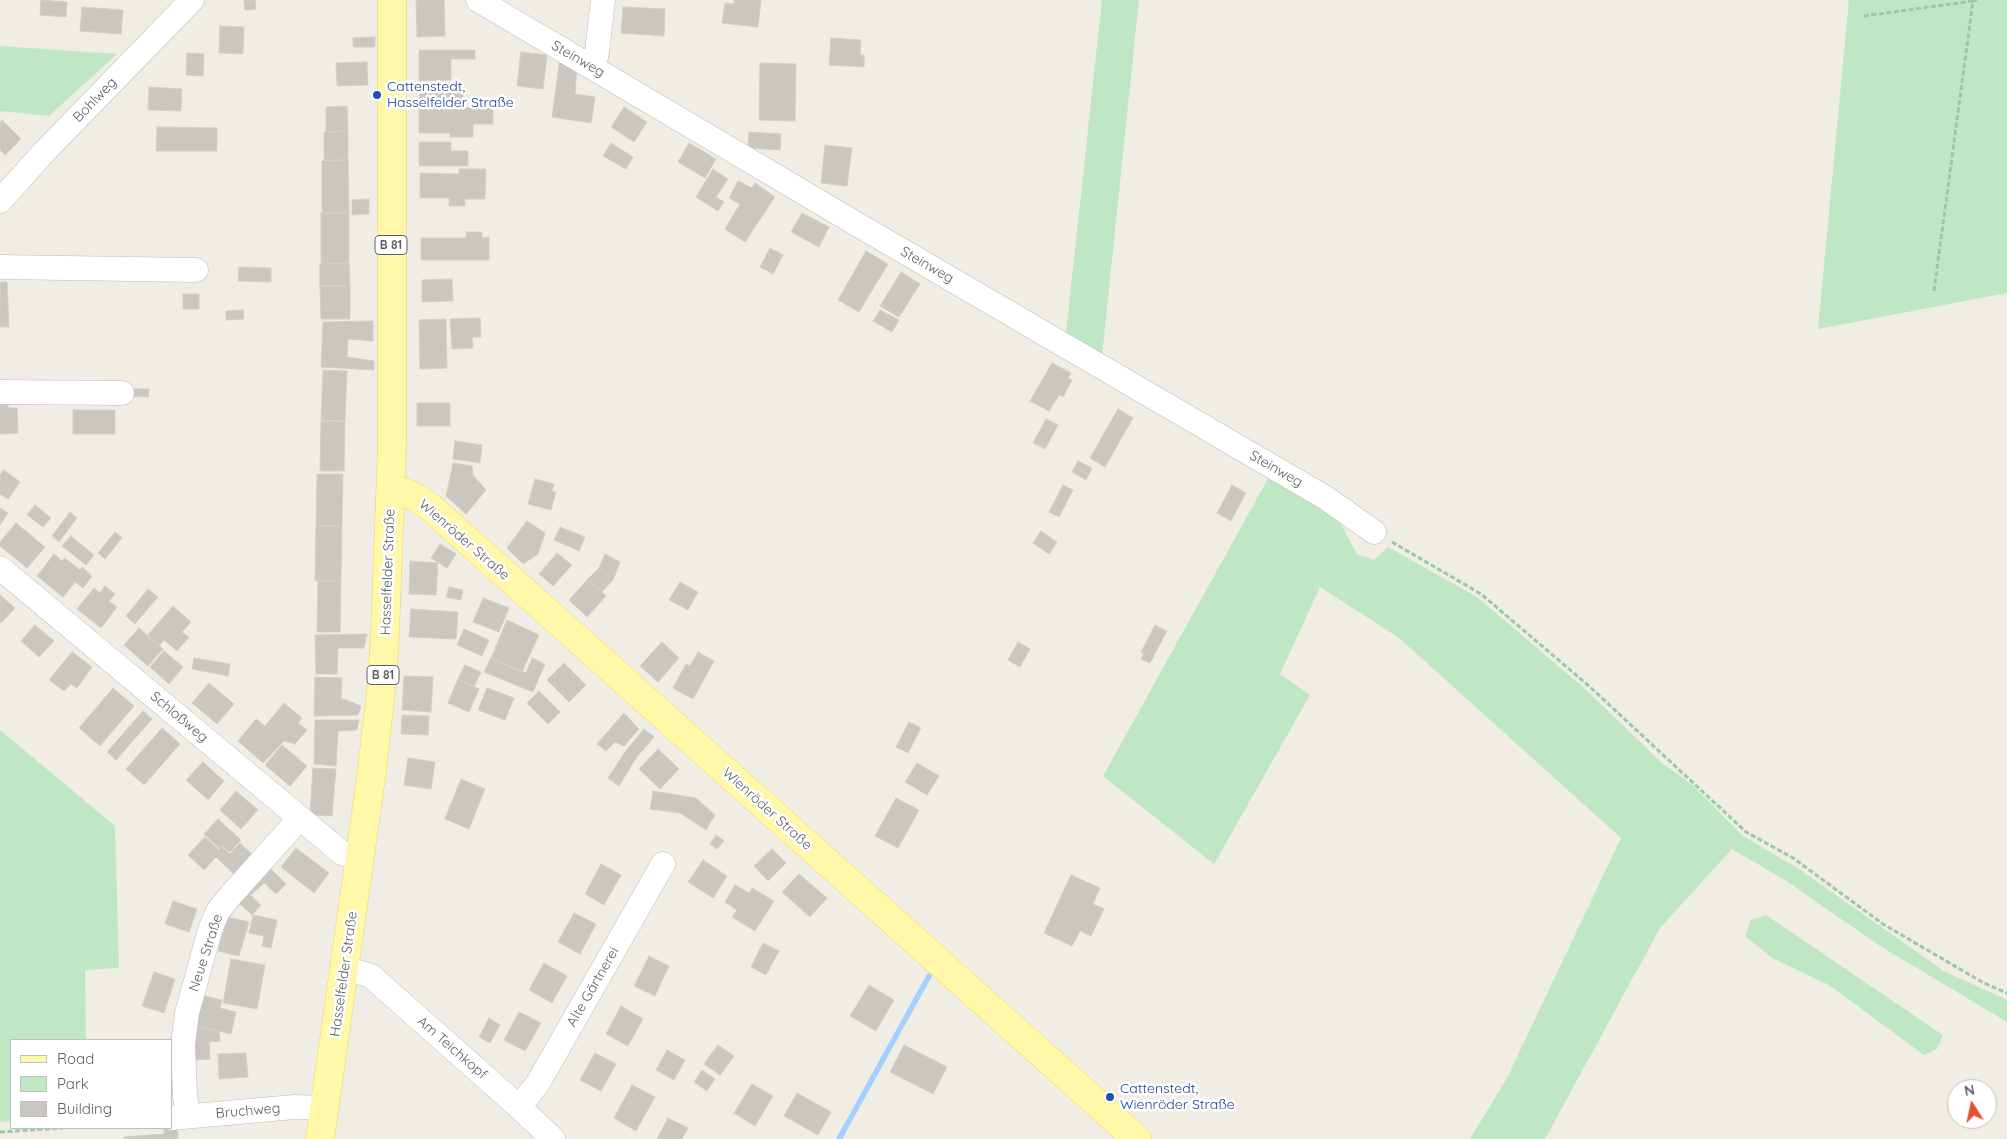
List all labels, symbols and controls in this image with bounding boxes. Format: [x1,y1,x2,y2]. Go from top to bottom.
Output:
street label: Steinweg [548,37,608,81]
street label: Bohlweg [70,74,120,126]
place label: Cattenstedt, Hasselfelder Straße [387,79,514,111]
marker: Cattenstedt, Hasselfelder Straße [371,89,383,101]
road number: B 81 [375,236,407,254]
street label: Steinweg [897,243,957,287]
street label: Steinweg [1246,447,1306,491]
street label: Wienröder Straße [415,496,513,584]
street label: Hasselfelder Straße [377,508,399,636]
road number: B 81 [367,666,399,684]
street label: Schloßweg [147,688,211,746]
street label: Wienröder Straße [719,764,815,854]
street label: Hasselfelder Straße [327,910,361,1038]
street label: Neue Straße [186,912,226,994]
street label: Alte Gärtnerei [563,944,623,1030]
street label: Am Teichkopf [413,1013,491,1083]
legend [10,1039,172,1129]
text: Road [57,1049,94,1068]
text: Park [57,1074,89,1093]
north arrow [1947,1079,1997,1129]
text: N [1963,1080,1976,1100]
place label: Cattenstedt, Wienröder Straße [1120,1081,1235,1114]
marker: Cattenstedt, Wienröder Straße [1104,1091,1116,1103]
text: Building [57,1099,112,1118]
street label: Bruchweg [215,1100,281,1122]

